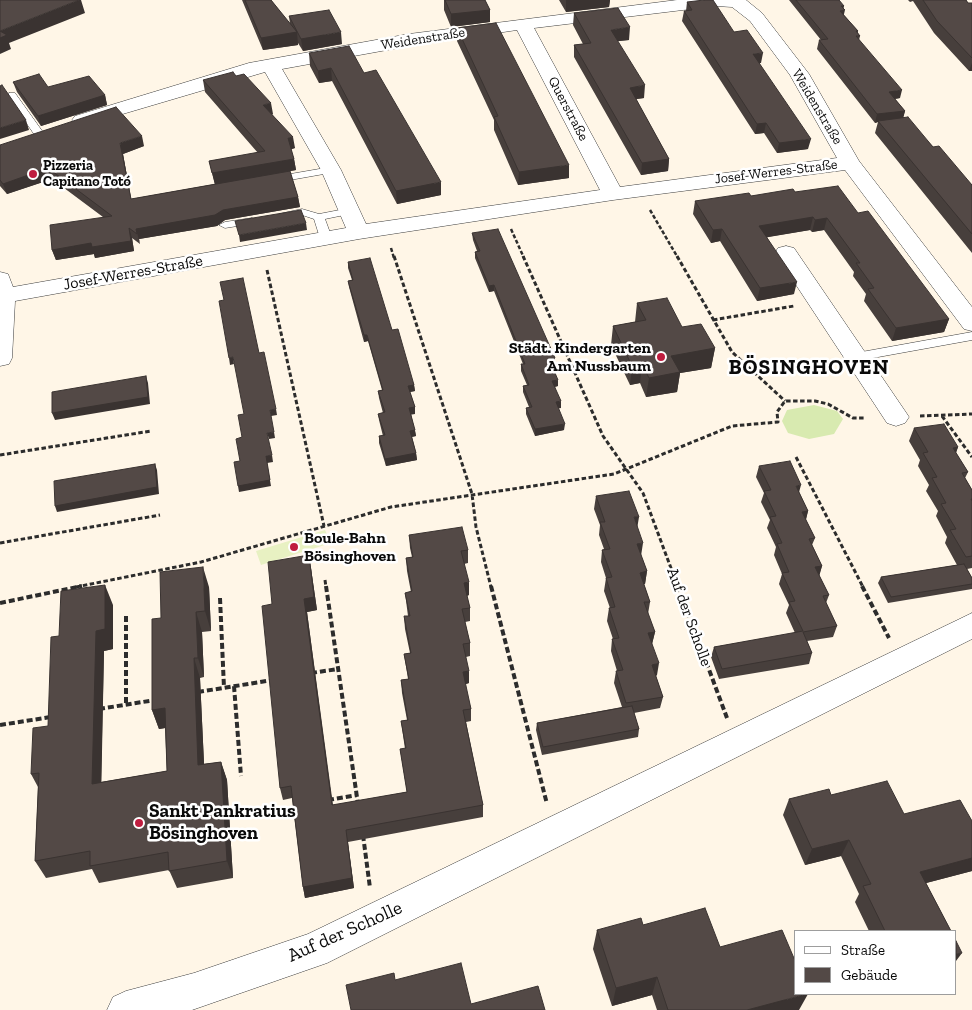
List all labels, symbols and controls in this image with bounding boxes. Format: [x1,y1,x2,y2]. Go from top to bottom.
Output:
street label: Weidenstraße [380,24,466,54]
street label: Weidenstraße [788,66,846,148]
street label: Querstraße [544,74,592,144]
street label: Josef-Werres-Straße [714,156,838,188]
place label: Pizzeria Capitano Totó [43,158,131,190]
marker: Pizzeria Capitano Totó [27,168,39,180]
street label: Josef-Werres-Straße [62,251,204,295]
place label: Städt. Kindergarten Am Nussbaum [509,338,651,376]
marker: Städt. Kindergarten Am Nussbaum [655,351,667,363]
district label: BÖSINGHOVEN [727,355,891,381]
place label: Boule-Bahn Bösinghoven [304,528,396,566]
marker: Boule-Bahn Bösinghoven [288,541,300,553]
street label: Auf der Scholle [662,565,716,669]
place label: Sankt Pankratius Bösinghoven [149,801,296,845]
marker: Sankt Pankratius Bösinghoven [133,817,145,829]
street label: Auf der Scholle [284,897,406,967]
legend [794,930,957,995]
text: Straße [841,941,885,959]
text: Gebäude [841,966,897,984]

